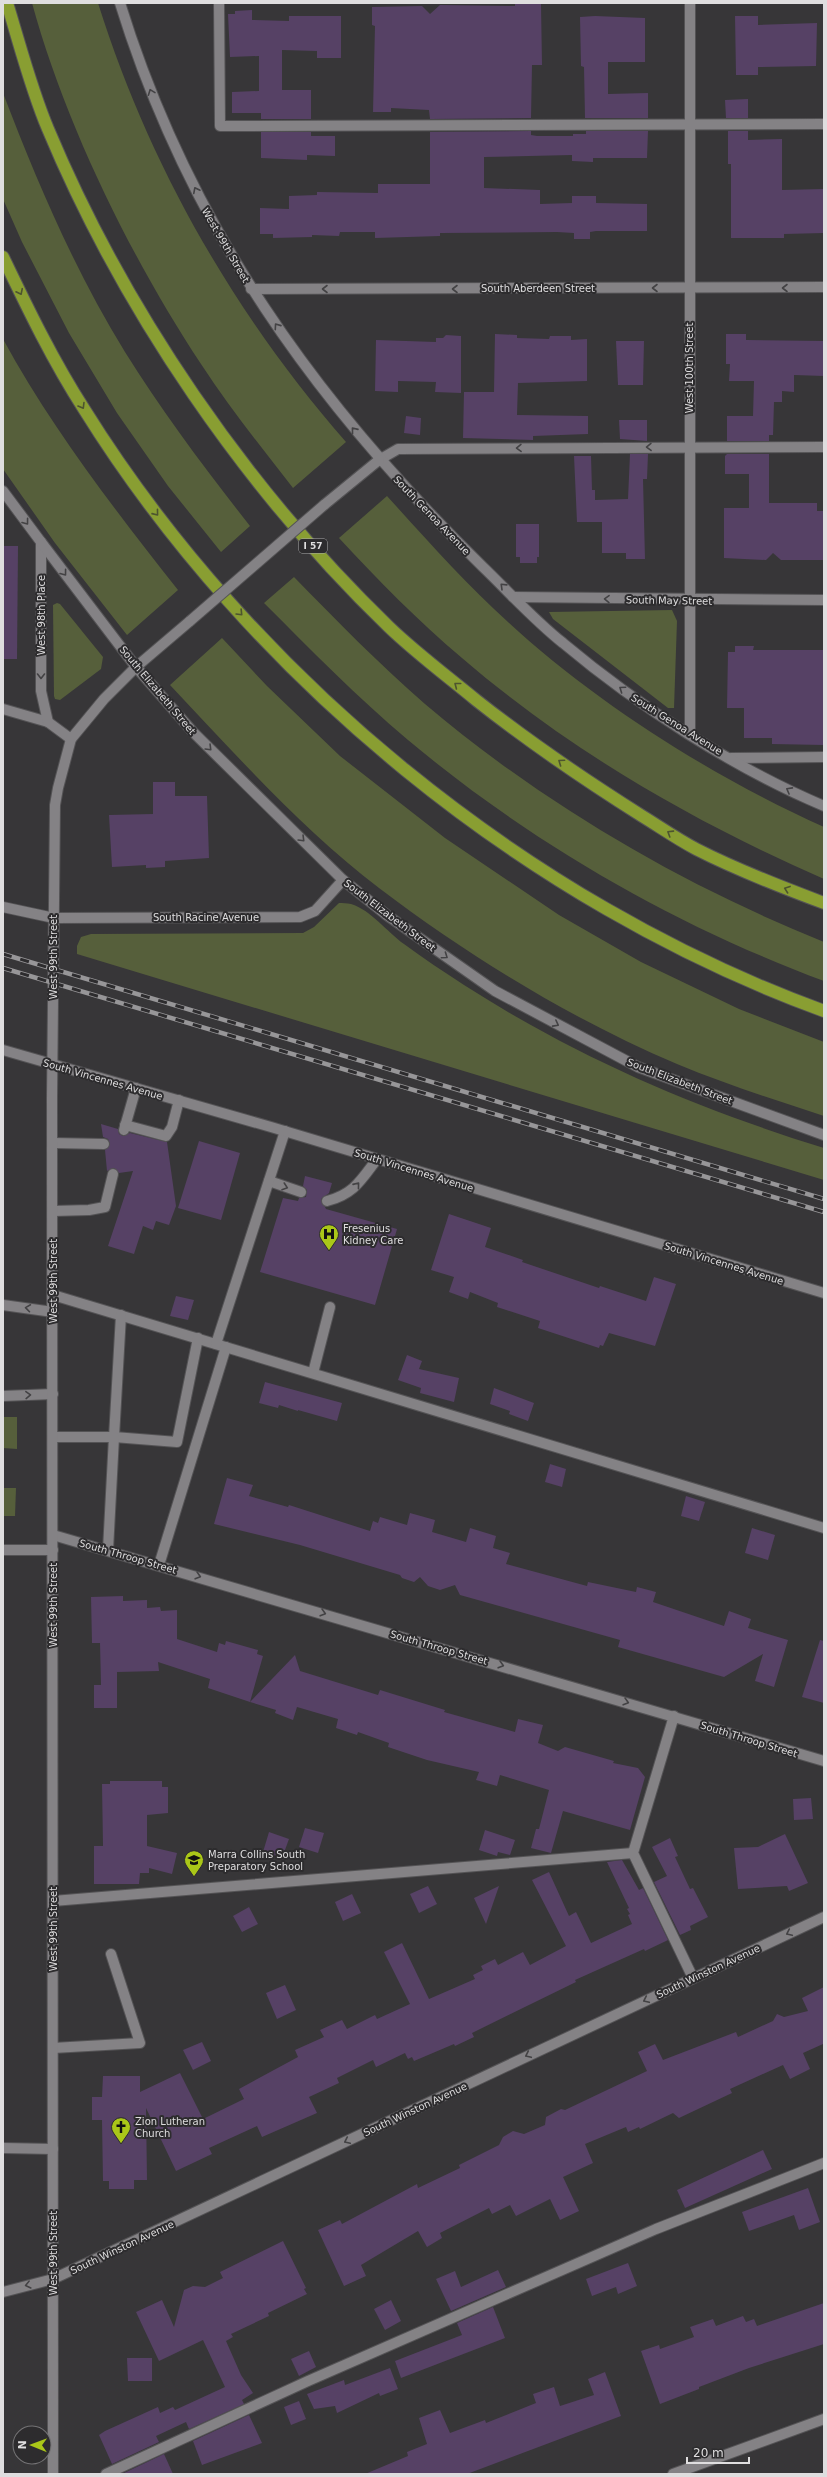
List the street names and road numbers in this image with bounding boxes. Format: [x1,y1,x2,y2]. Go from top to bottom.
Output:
street label: West 99th Street [200,206,251,285]
street label: South Aberdeen Street [481,283,595,294]
street label: West 100th Street [684,323,695,413]
street label: South Genoa Avenue [391,474,472,557]
road number: I 57 [299,539,327,553]
street label: West 98th Place [36,575,47,655]
street label: South May Street [626,594,712,607]
street label: South Elizabeth Street [117,644,198,737]
street label: South Genoa Avenue [629,692,724,757]
street label: South Elizabeth Street [342,877,438,953]
street label: South Racine Avenue [153,912,259,923]
street label: West 99th Street [48,915,59,999]
street label: South Elizabeth Street [626,1056,734,1107]
street label: South Vincennes Avenue [42,1057,164,1102]
street label: South Vincennes Avenue [353,1147,475,1194]
street label: West 99th Street [48,1239,59,1323]
street label: South Vincennes Avenue [663,1240,785,1287]
street label: South Throop Street [78,1537,178,1576]
street label: West 99th Street [48,1563,59,1647]
street label: South Throop Street [389,1628,489,1667]
street label: South Throop Street [699,1719,799,1759]
street label: West 99th Street [48,1887,59,1971]
street label: South Winston Avenue [655,1943,762,2000]
street label: South Winston Avenue [362,2081,469,2138]
street label: West 99th Street [48,2211,59,2295]
street label: South Winston Avenue [69,2219,176,2276]

